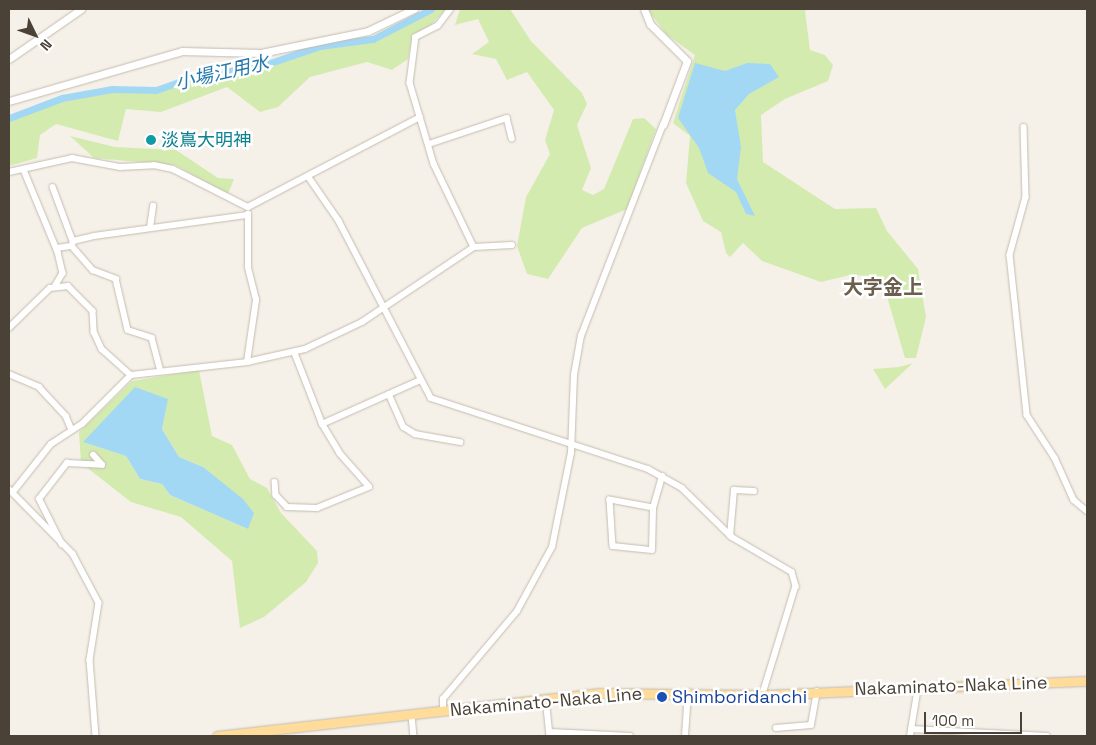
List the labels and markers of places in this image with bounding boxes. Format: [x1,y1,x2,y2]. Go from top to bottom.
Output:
place label: 淡嶌大明神 [161,129,251,151]
marker: 淡嶌大明神 [145,134,157,146]
place label: Shimboridanchi [672,686,807,708]
marker: Shimboridanchi [656,691,668,703]

